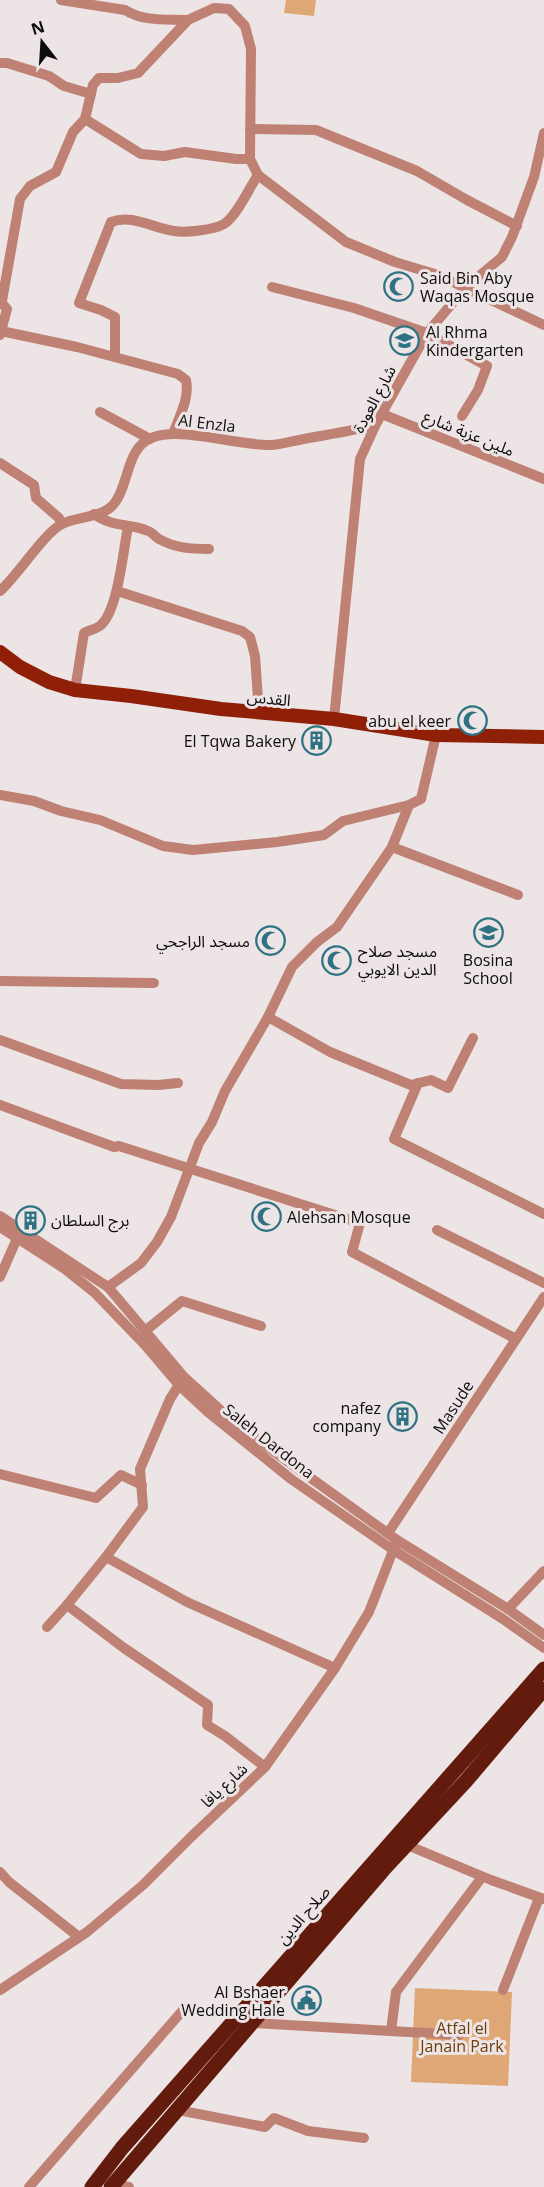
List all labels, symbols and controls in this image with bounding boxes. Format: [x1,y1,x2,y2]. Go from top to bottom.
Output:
north arrow [12,12,72,72]
text: N [28,15,47,40]
place label: Said Bin Aby Waqas Mosque [420,267,534,307]
mosque icon: Said Bin Aby Waqas Mosque [383,271,415,303]
place label: Al Rhma Kindergarten [426,321,524,361]
school or university icon: Al Rhma Kindergarten [389,325,421,357]
street label: شارع العودة [347,361,403,437]
street label: ملين عزبة شارع [419,405,518,463]
street label: Al Enzla [177,409,237,437]
street label: القدس [246,685,292,711]
mosque icon: abu el keer [456,705,488,737]
place label: abu el keer [368,710,451,732]
building icon: El Tqwa Bakery [301,725,333,757]
place label: El Tqwa Bakery [184,730,297,752]
school or university icon: Bosina School [472,916,504,948]
mosque icon: مسجد الراجحي [255,925,287,957]
place label: مسجد الراجحي [156,930,250,954]
place label: مسجد صلاح الدين الايوبي [358,940,437,982]
mosque icon: مسجد صلاح الدين الايوبي [321,944,353,976]
place label: Bosina School [463,949,513,989]
mosque icon: Alehsan Mosque [250,1201,282,1233]
building icon: برج السلطان [14,1204,46,1236]
place label: Alehsan Mosque [287,1206,411,1228]
place label: برج السلطان [51,1209,129,1233]
street label: Masude [428,1376,478,1438]
place label: nafez company [312,1397,382,1437]
street label: Saleh Dardona [219,1399,319,1483]
building icon: nafez company [386,1401,418,1433]
street label: شارع يافا [196,1758,254,1814]
street label: صلاح الدين [271,1881,336,1950]
place label: Al Bshaer Wedding Hale [181,1981,285,2021]
public building icon: Al Bshaer Wedding Hale [290,1985,322,2017]
park label: Atfal el Janain Park [418,2017,504,2057]

